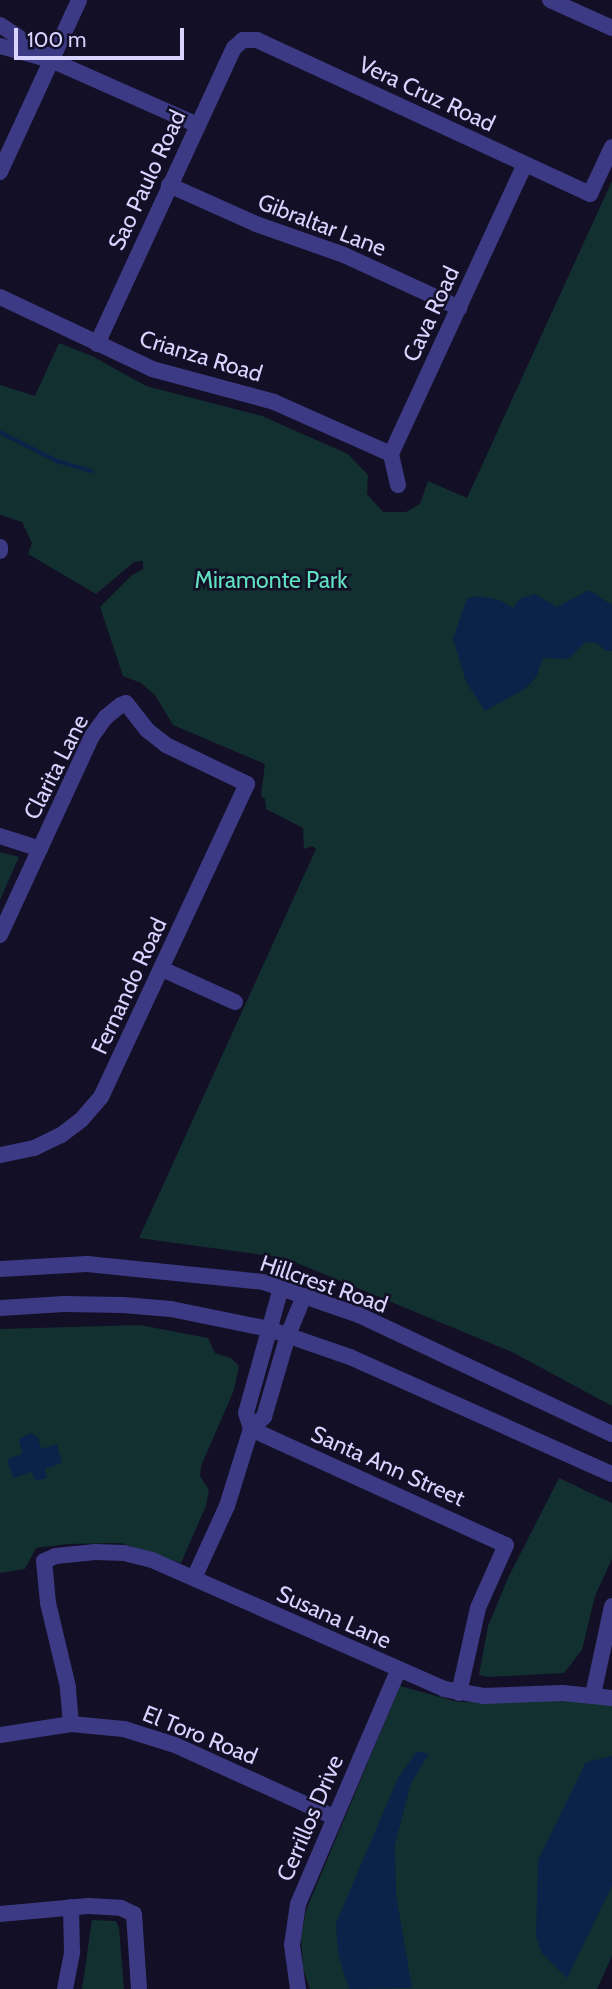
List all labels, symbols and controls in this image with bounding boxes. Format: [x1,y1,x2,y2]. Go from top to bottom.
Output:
scale bar [18,14,187,58]
text: 100 m [27,27,86,52]
street label: Vera Cruz Road [355,50,499,138]
street label: Sao Paulo Road [103,106,191,254]
street label: Gibraltar Lane [254,188,390,262]
street label: Cava Road [397,262,465,366]
street label: Crianza Road [136,324,266,388]
park label: Miramonte Park [194,566,348,594]
street label: Clarita Lane [18,710,94,824]
street label: Fernando Road [85,913,173,1059]
street label: Hillcrest Road [257,1249,391,1319]
street label: Santa Ann Street [307,1420,469,1512]
street label: Susana Lane [273,1580,395,1654]
street label: El Toro Road [139,1700,261,1770]
street label: Cerrillos Drive [271,1751,349,1885]

